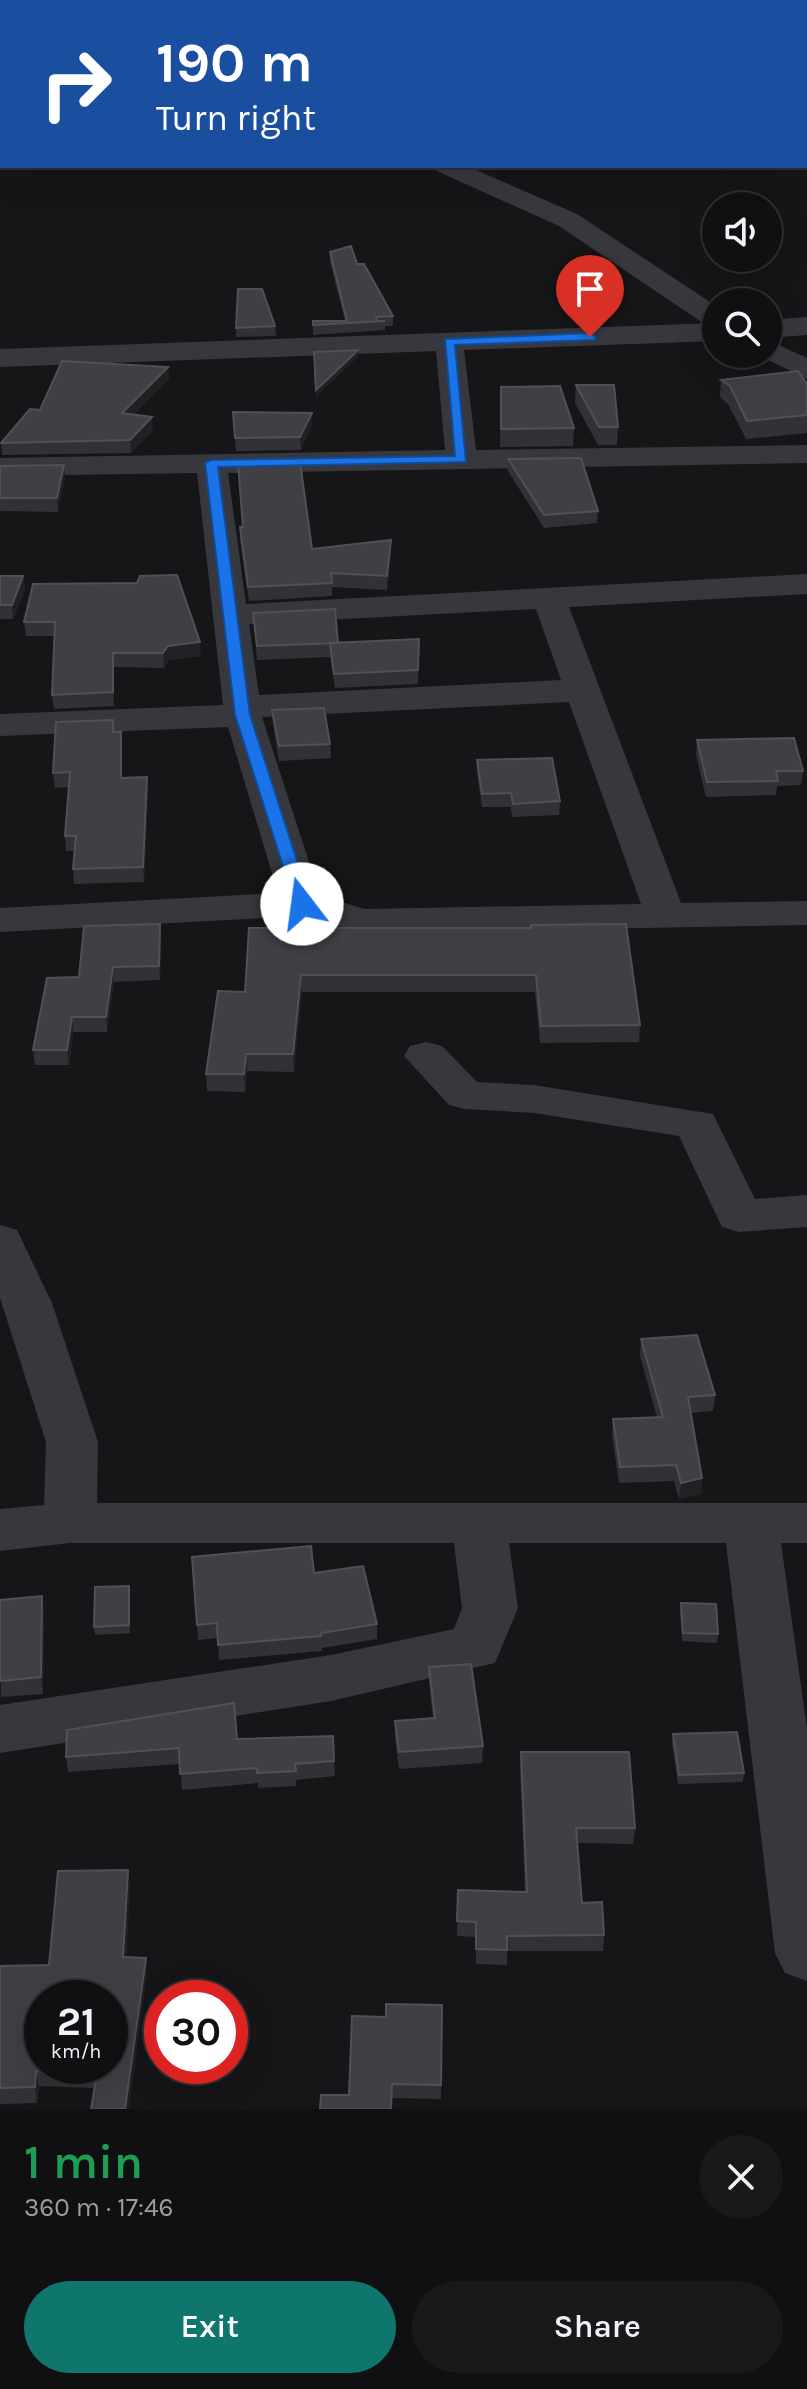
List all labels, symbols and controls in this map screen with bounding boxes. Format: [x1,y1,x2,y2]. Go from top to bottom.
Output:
text: 190 m [156,30,313,95]
icon: right [24,32,128,136]
text: Turn right [156,97,316,139]
map controls [702,192,782,368]
button: sound [702,192,782,272]
pin [556,255,624,337]
icon: arrive [568,267,612,311]
button: search [702,288,782,368]
position arrow [260,862,344,946]
speed limit sign: 30 [144,1980,248,2084]
text: 21 [57,1998,95,2045]
text: km/h [51,2040,101,2063]
text: 1 min [24,2134,143,2190]
button: close [699,2135,783,2219]
text: 360 m · 17:46 [24,2192,173,2223]
button: Exit [24,2281,396,2373]
button: Share [412,2281,783,2373]

